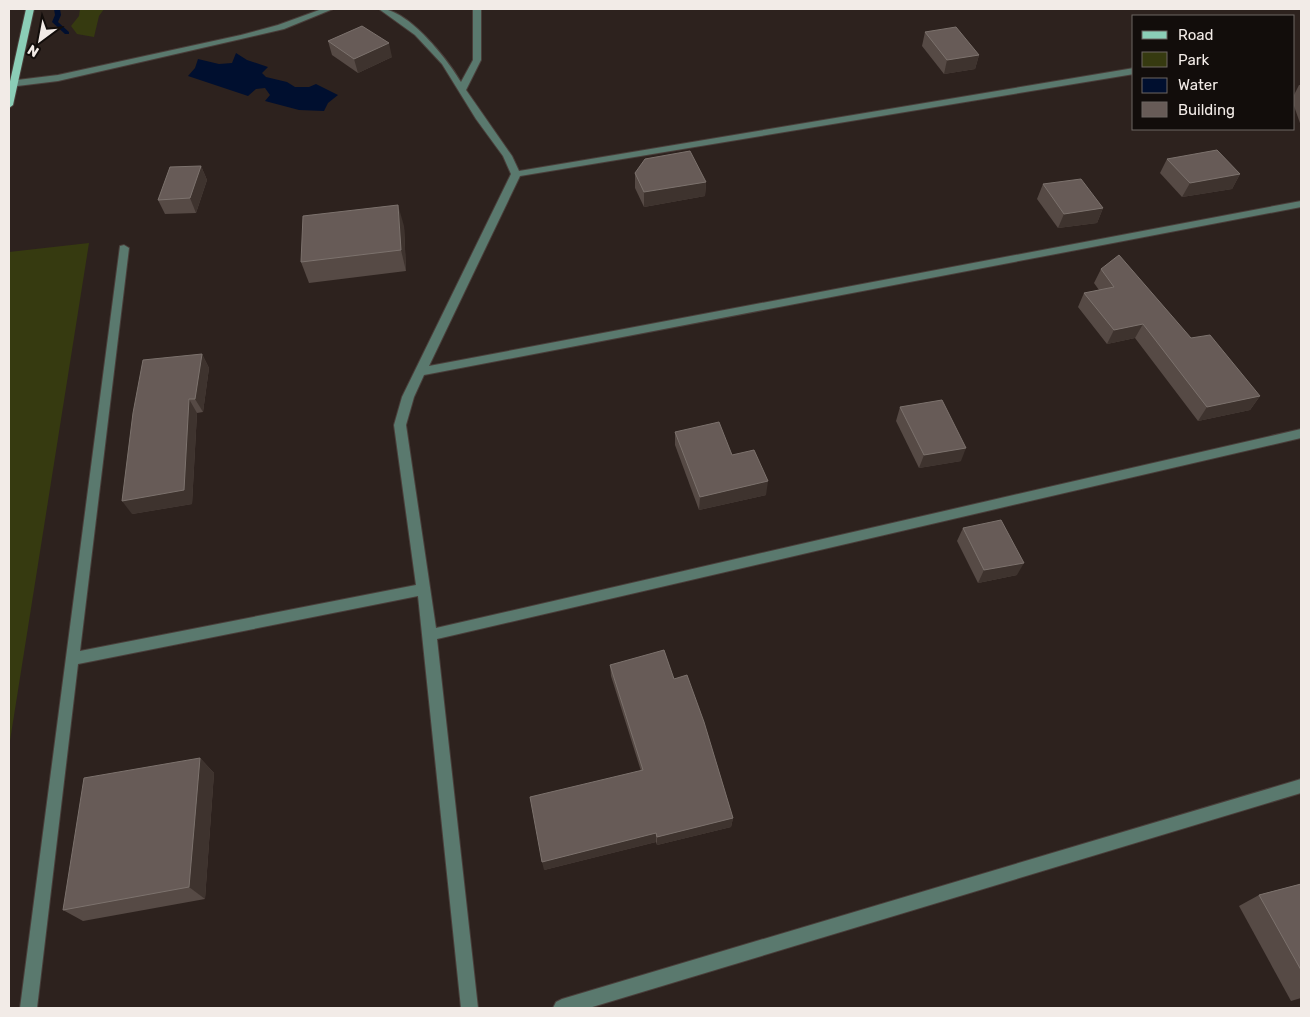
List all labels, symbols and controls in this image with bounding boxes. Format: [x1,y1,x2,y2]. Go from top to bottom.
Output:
north arrow [15,15,65,65]
legend [1132,15,1295,130]
text: Road [1178,26,1214,44]
text: N [25,41,42,60]
text: Park [1178,51,1209,69]
text: Water [1178,76,1218,94]
text: Building [1178,101,1235,119]

